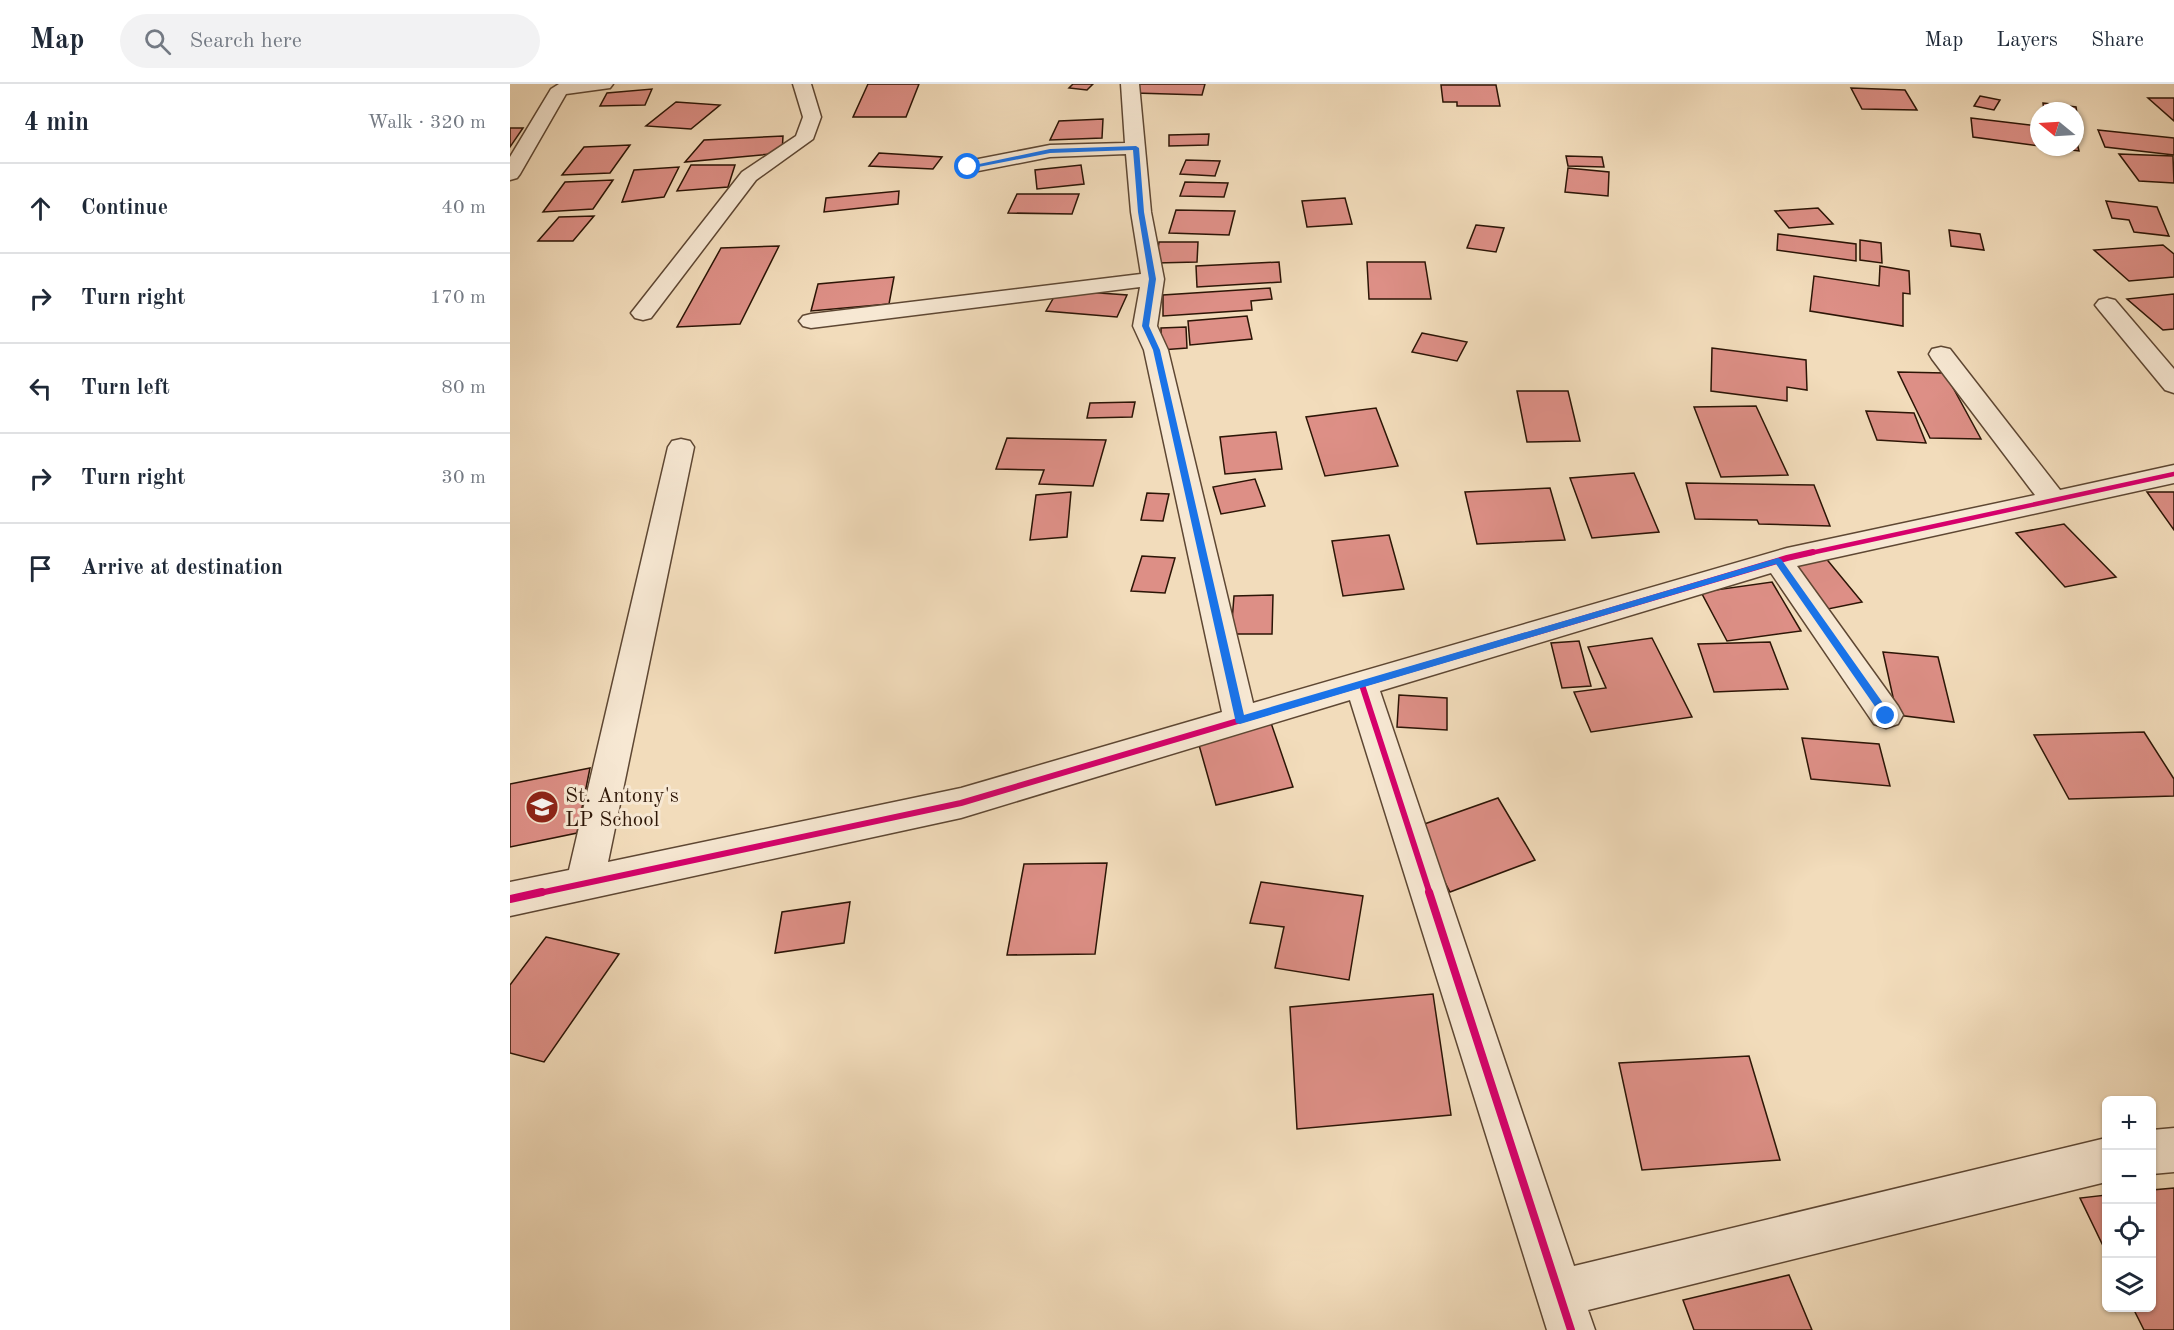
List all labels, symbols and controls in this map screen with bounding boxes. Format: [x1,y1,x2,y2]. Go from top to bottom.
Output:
search box [120,14,540,68]
icon: search [141,25,174,58]
text: Map [30,27,84,55]
text: Search here [189,30,302,52]
text: Map [1924,30,1963,51]
text: Layers [1996,30,2058,51]
text: Share [2091,30,2144,51]
north arrow [2030,102,2084,156]
text: 4 min [24,110,89,136]
text: Walk · 320 m [367,113,486,133]
route start [954,153,980,179]
icon: ahead [24,192,57,225]
text: Continue [81,197,168,219]
text: 40 m [441,198,486,218]
icon: right [24,282,57,315]
text: Turn right [81,287,185,309]
text: 170 m [430,288,486,308]
icon: left [24,372,57,405]
text: Turn left [81,377,170,399]
text: 80 m [441,378,486,398]
icon: right [24,462,57,495]
text: Turn right [81,467,185,489]
text: 30 m [441,468,486,488]
icon: arrive [24,552,57,585]
text: Arrive at destination [81,557,283,579]
route end [1872,702,1898,728]
place label: St. Antony's LP School [565,786,679,831]
school or university icon: St. Antony's LP School [524,789,560,825]
map controls [2102,1096,2156,1312]
button: + [2102,1096,2156,1150]
button: − [2102,1150,2156,1204]
button: locate [2102,1204,2156,1258]
button: layers [2102,1258,2156,1312]

